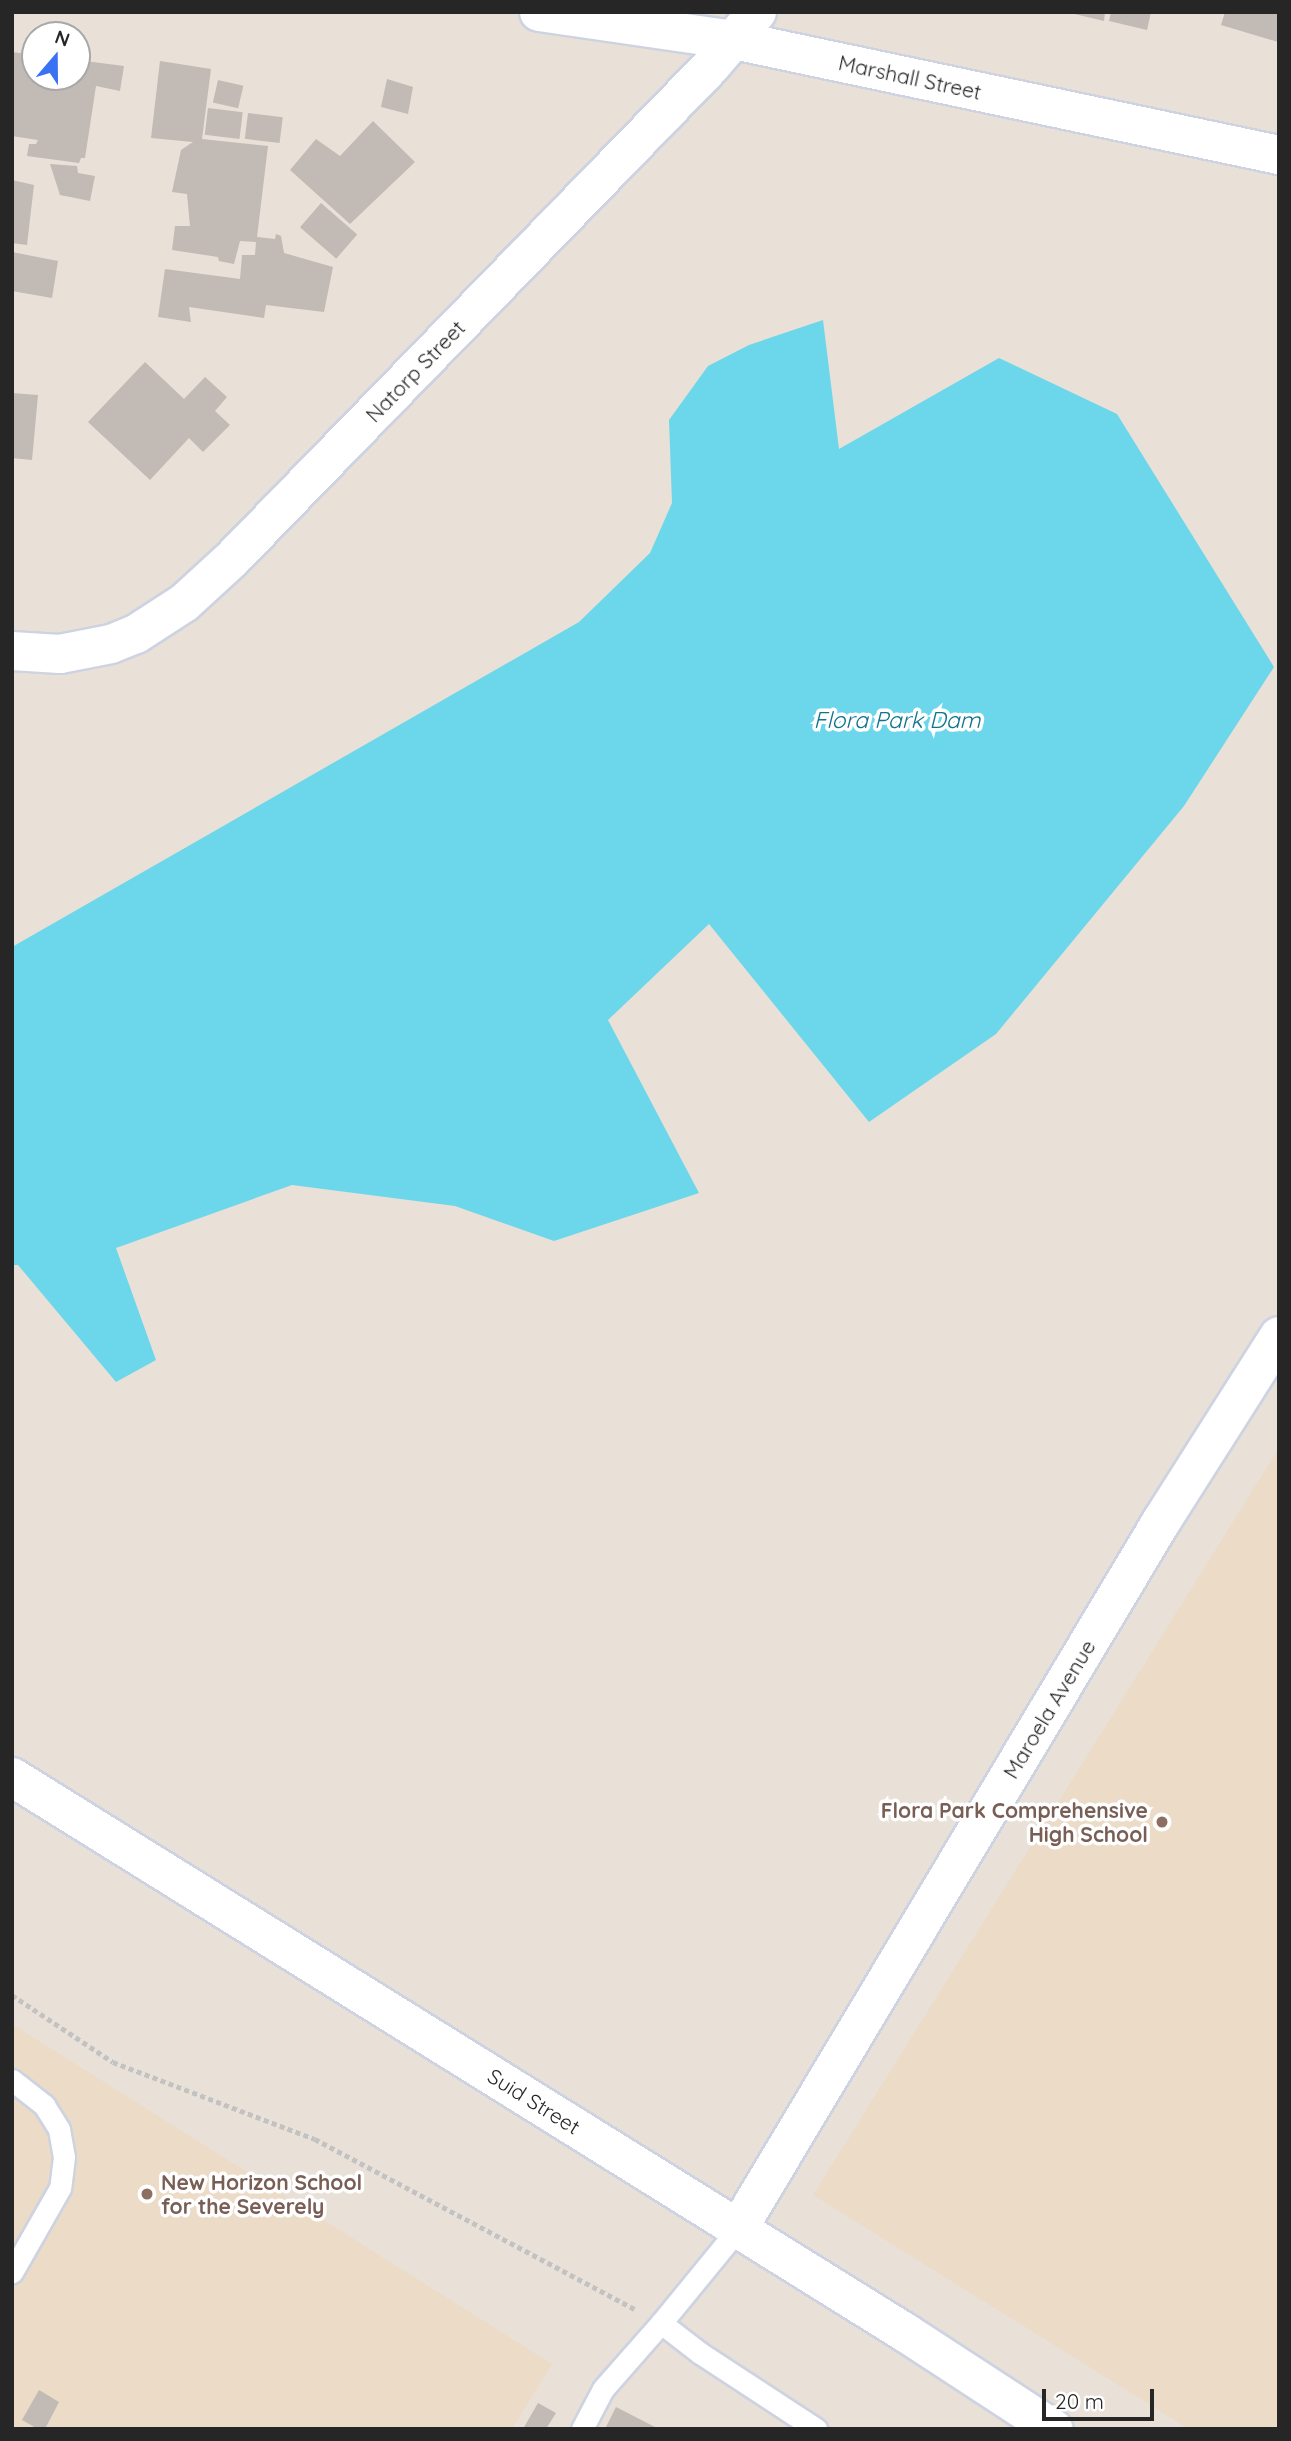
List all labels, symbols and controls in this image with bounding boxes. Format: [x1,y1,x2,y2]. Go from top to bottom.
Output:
north arrow [21,21,91,91]
text: N [52,24,73,52]
street label: Marshall Street [836,50,984,104]
street label: Natorp Street [360,315,470,427]
water label: Flora Park Dam [813,706,981,734]
street label: Maroela Avenue [998,1635,1100,1783]
place label: Flora Park Comprehensive High School [881,1797,1148,1847]
marker: Flora Park Comprehensive High School [1154,1814,1170,1830]
street label: Suid Street [483,2063,585,2139]
place label: New Horizon School for the Severely [161,2169,362,2219]
marker: New Horizon School for the Severely [139,2186,155,2202]
scale bar [1046,2374,1158,2418]
text: 20 m [1055,2388,1104,2414]

